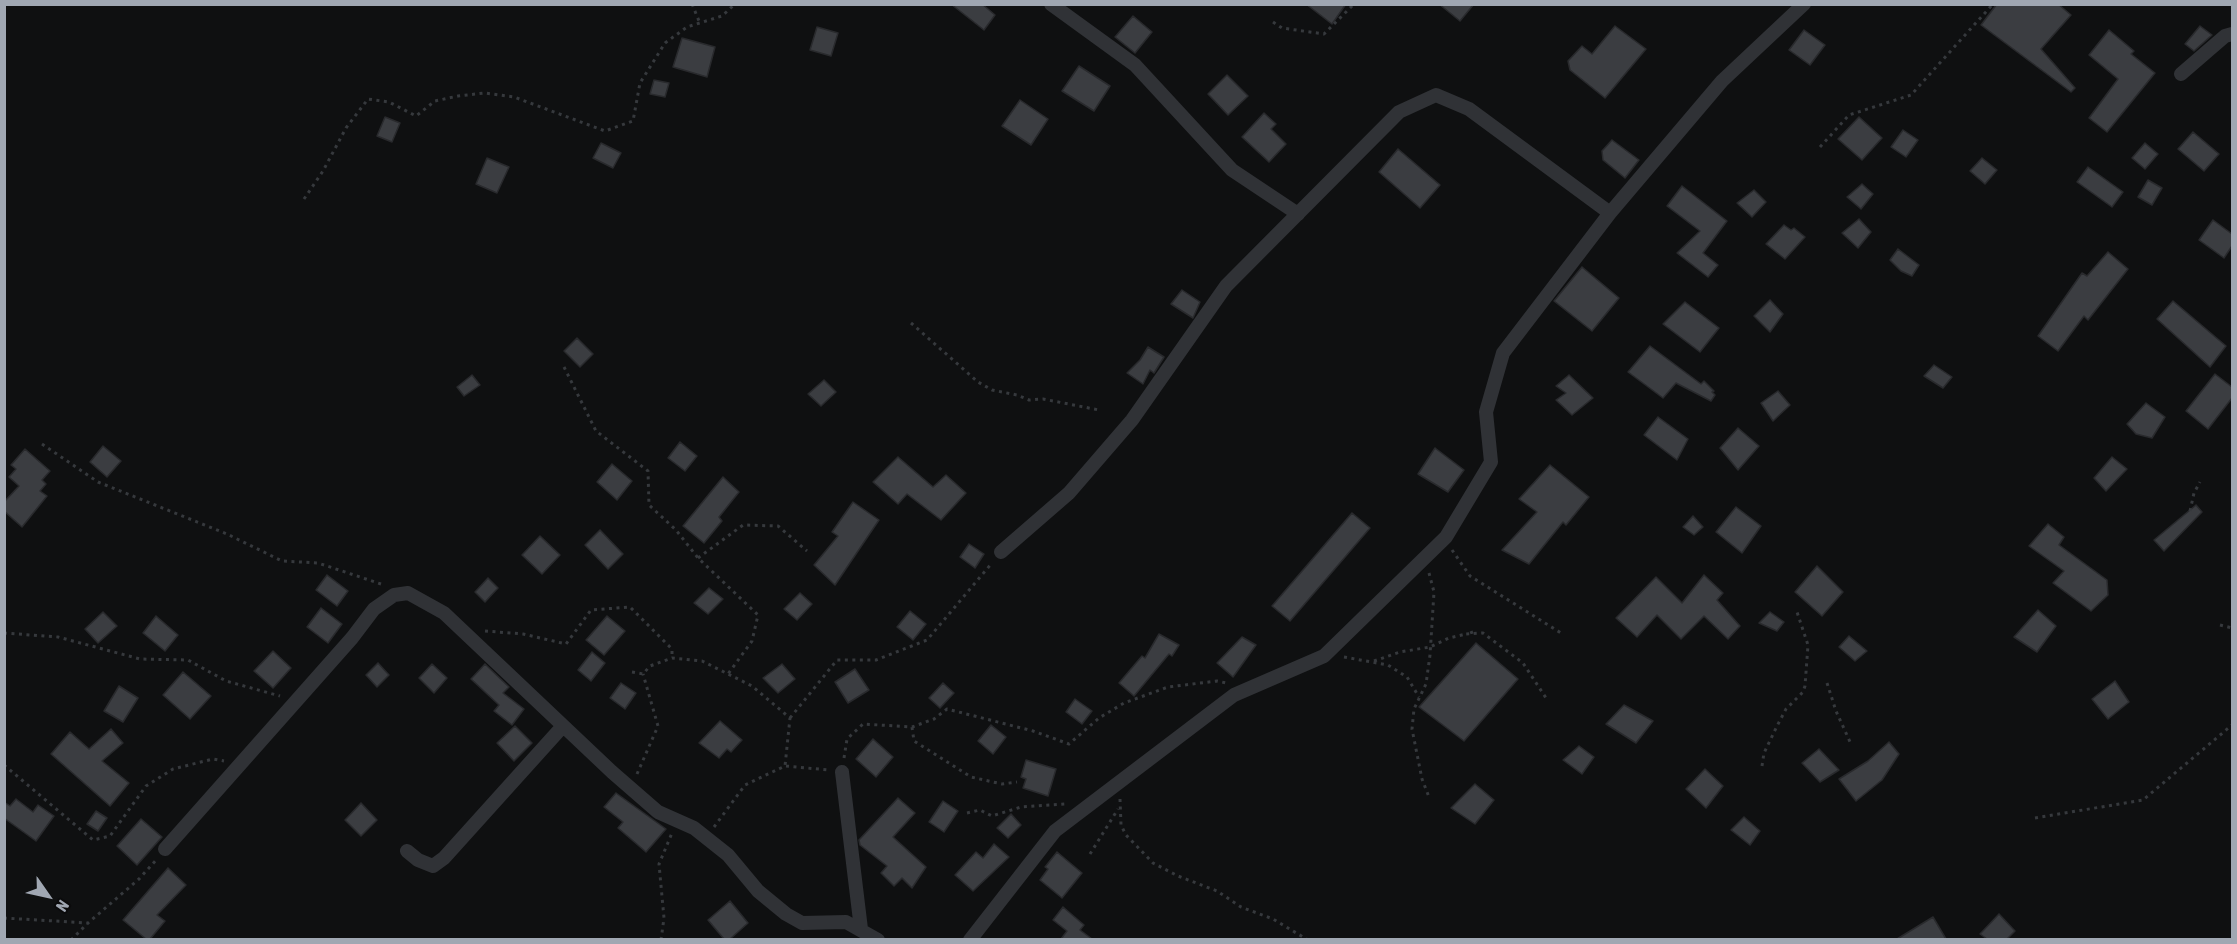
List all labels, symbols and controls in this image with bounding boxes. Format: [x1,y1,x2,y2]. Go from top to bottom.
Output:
north arrow [18,866,78,926]
text: N [53,897,73,915]

